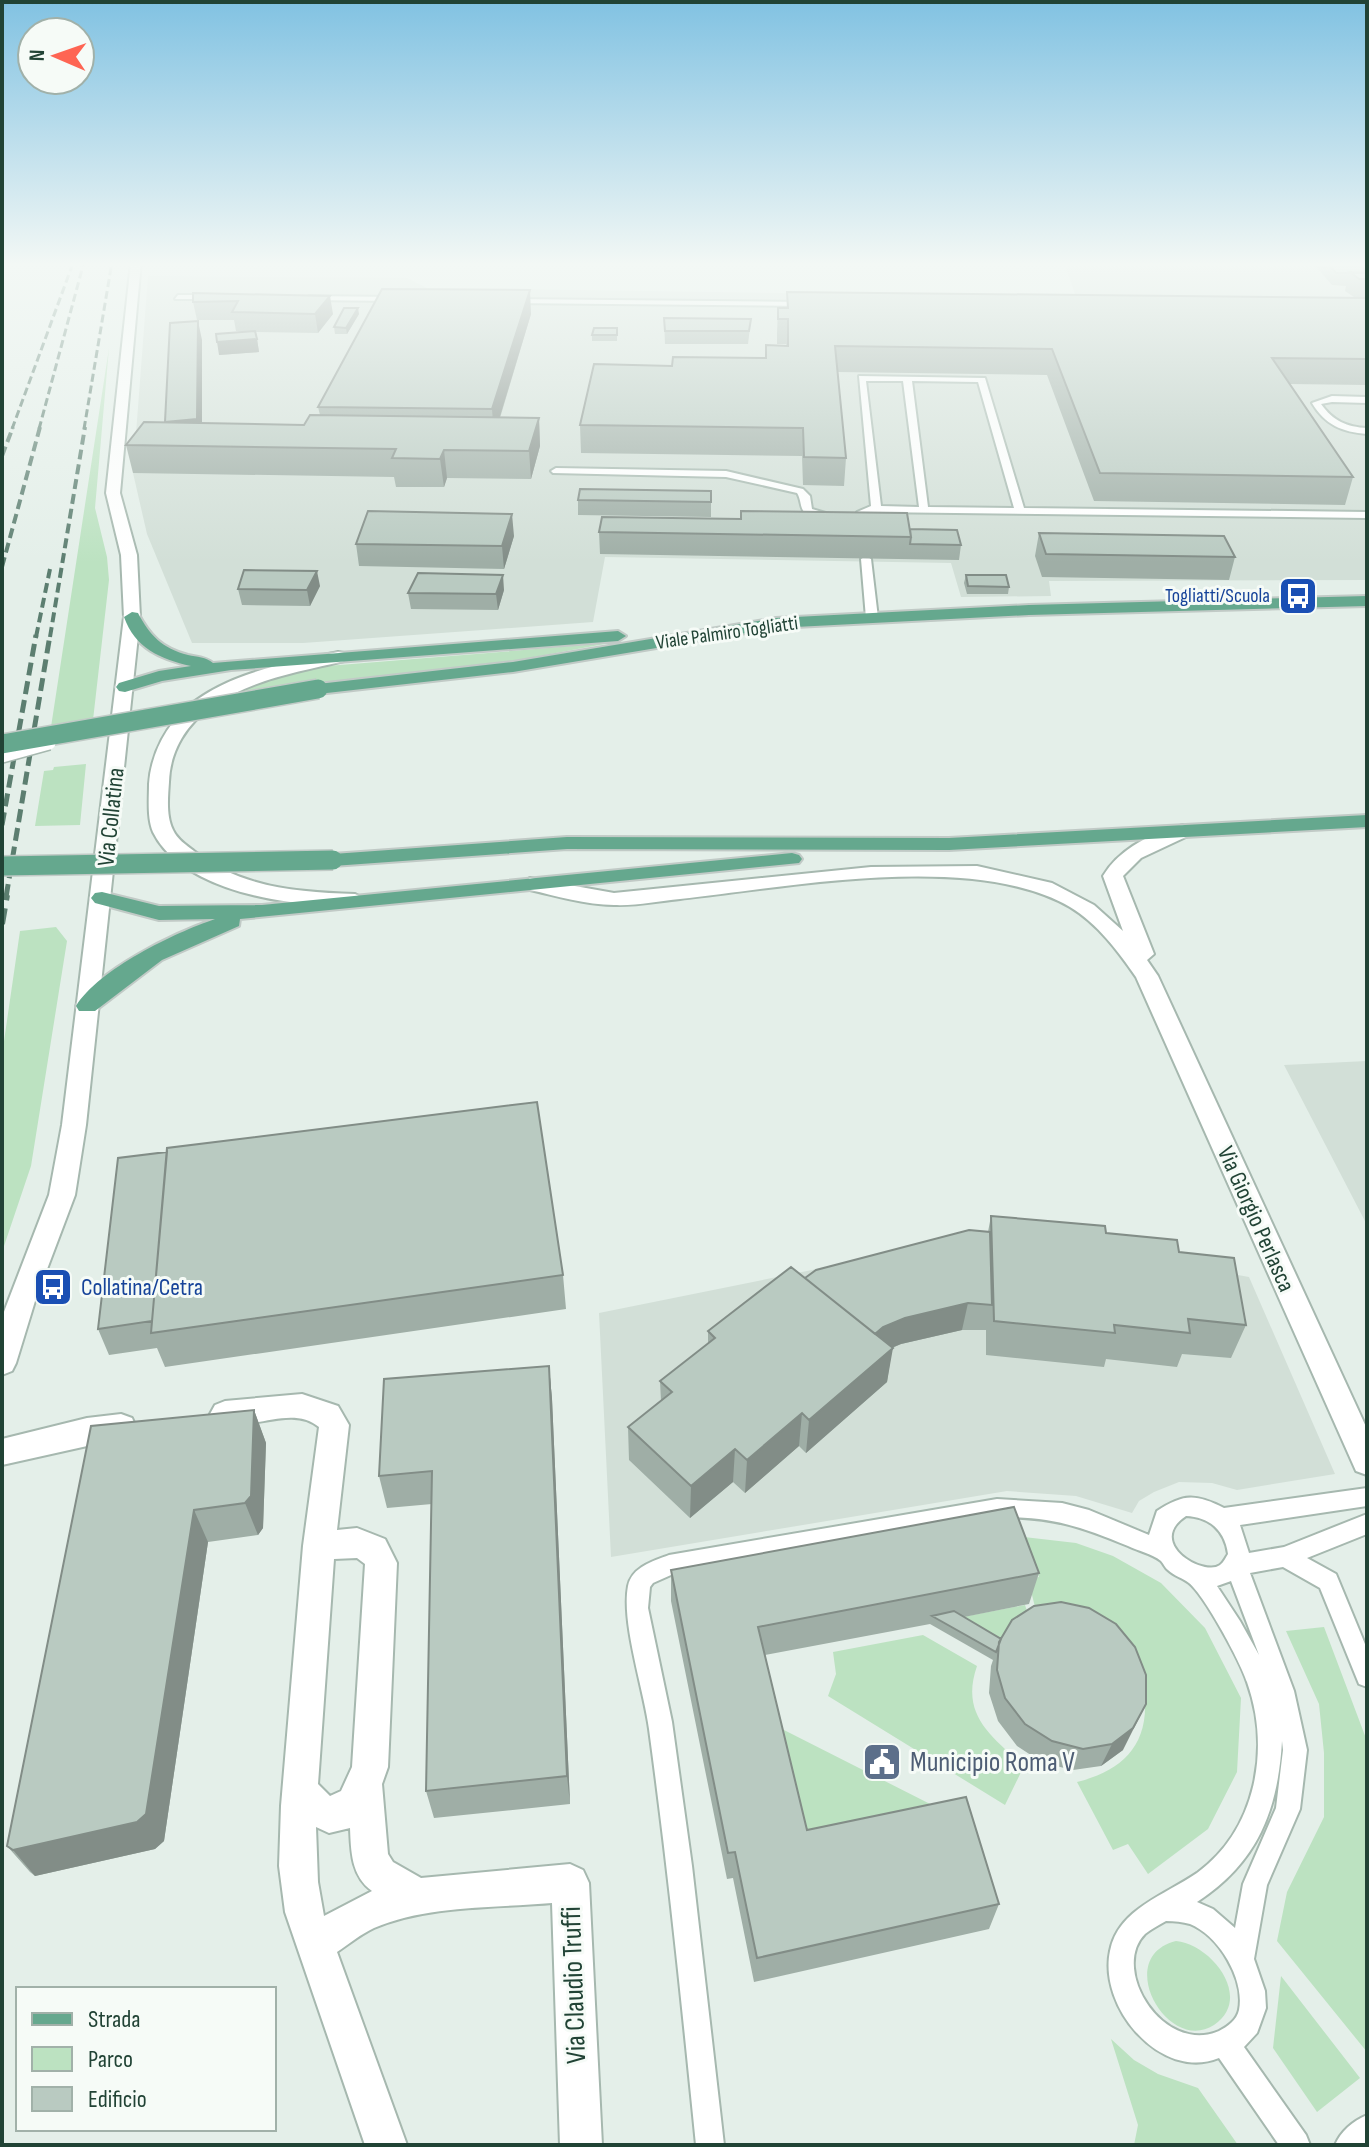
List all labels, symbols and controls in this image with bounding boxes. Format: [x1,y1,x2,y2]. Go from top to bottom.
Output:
north arrow [16,16,96,96]
text: N [24,49,51,62]
bus stop icon: Togliatti/Scuola [1277,575,1319,617]
place label: Togliatti/Scuola [1165,584,1270,608]
street label: Viale Palmiro Togliatti [655,611,799,655]
street label: Via Collatina [91,766,131,868]
street label: Via Giorgio Perlasca [1211,1142,1301,1296]
bus stop icon: Collatina/Cetra [32,1266,74,1308]
place label: Collatina/Cetra [81,1273,203,1302]
public building icon: Municipio Roma V [861,1741,903,1783]
place label: Municipio Roma V [910,1746,1075,1779]
street label: Via Claudio Truffi [555,1906,593,2064]
legend [16,1987,276,2131]
text: Strada [88,2005,141,2034]
text: Parco [88,2045,133,2074]
text: Edificio [88,2085,147,2114]

